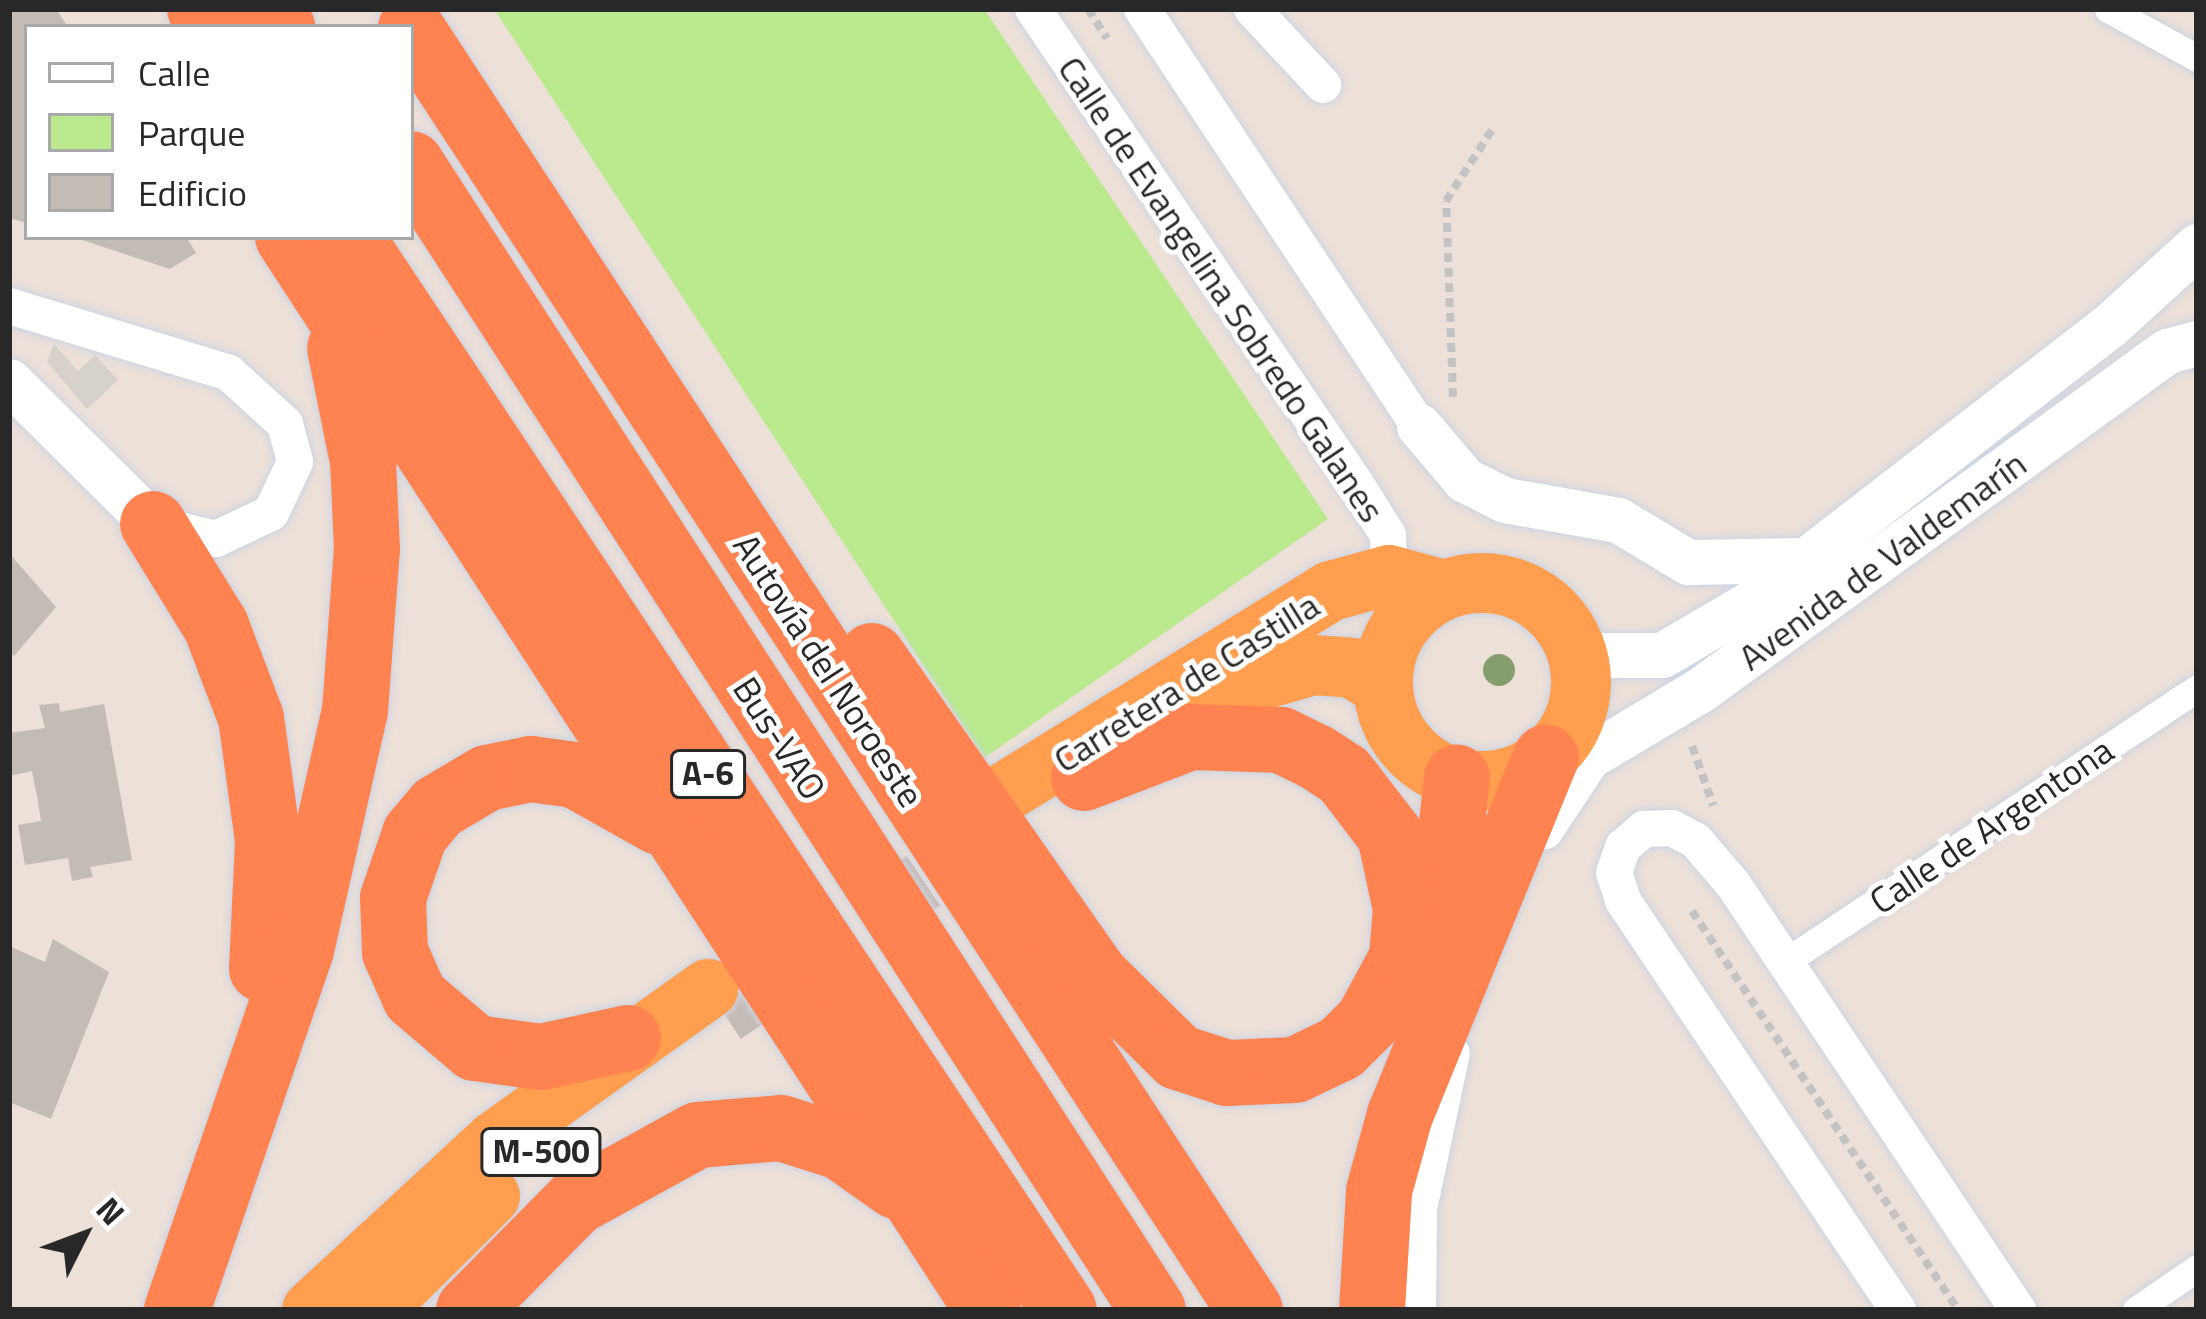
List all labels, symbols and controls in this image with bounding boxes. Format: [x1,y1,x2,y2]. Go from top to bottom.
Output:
legend [24,24,414,240]
text: Calle [138,45,210,100]
street label: Calle de Evangelina Sobredo Galanes [1050,48,1394,530]
text: Parque [138,105,245,160]
text: Edificio [138,165,247,220]
street label: Avenida de Valdemarín [1730,441,2034,679]
street label: Autovía del Noroeste [725,526,933,814]
street label: Carretera de Castilla [1046,583,1326,781]
street label: Bus-VAO [725,669,835,807]
street label: Calle de Argentona [1861,728,2121,922]
road number: A-6 [669,747,747,801]
road number: M-500 [478,1125,604,1179]
north arrow [24,1175,144,1295]
text: N [85,1186,137,1236]

